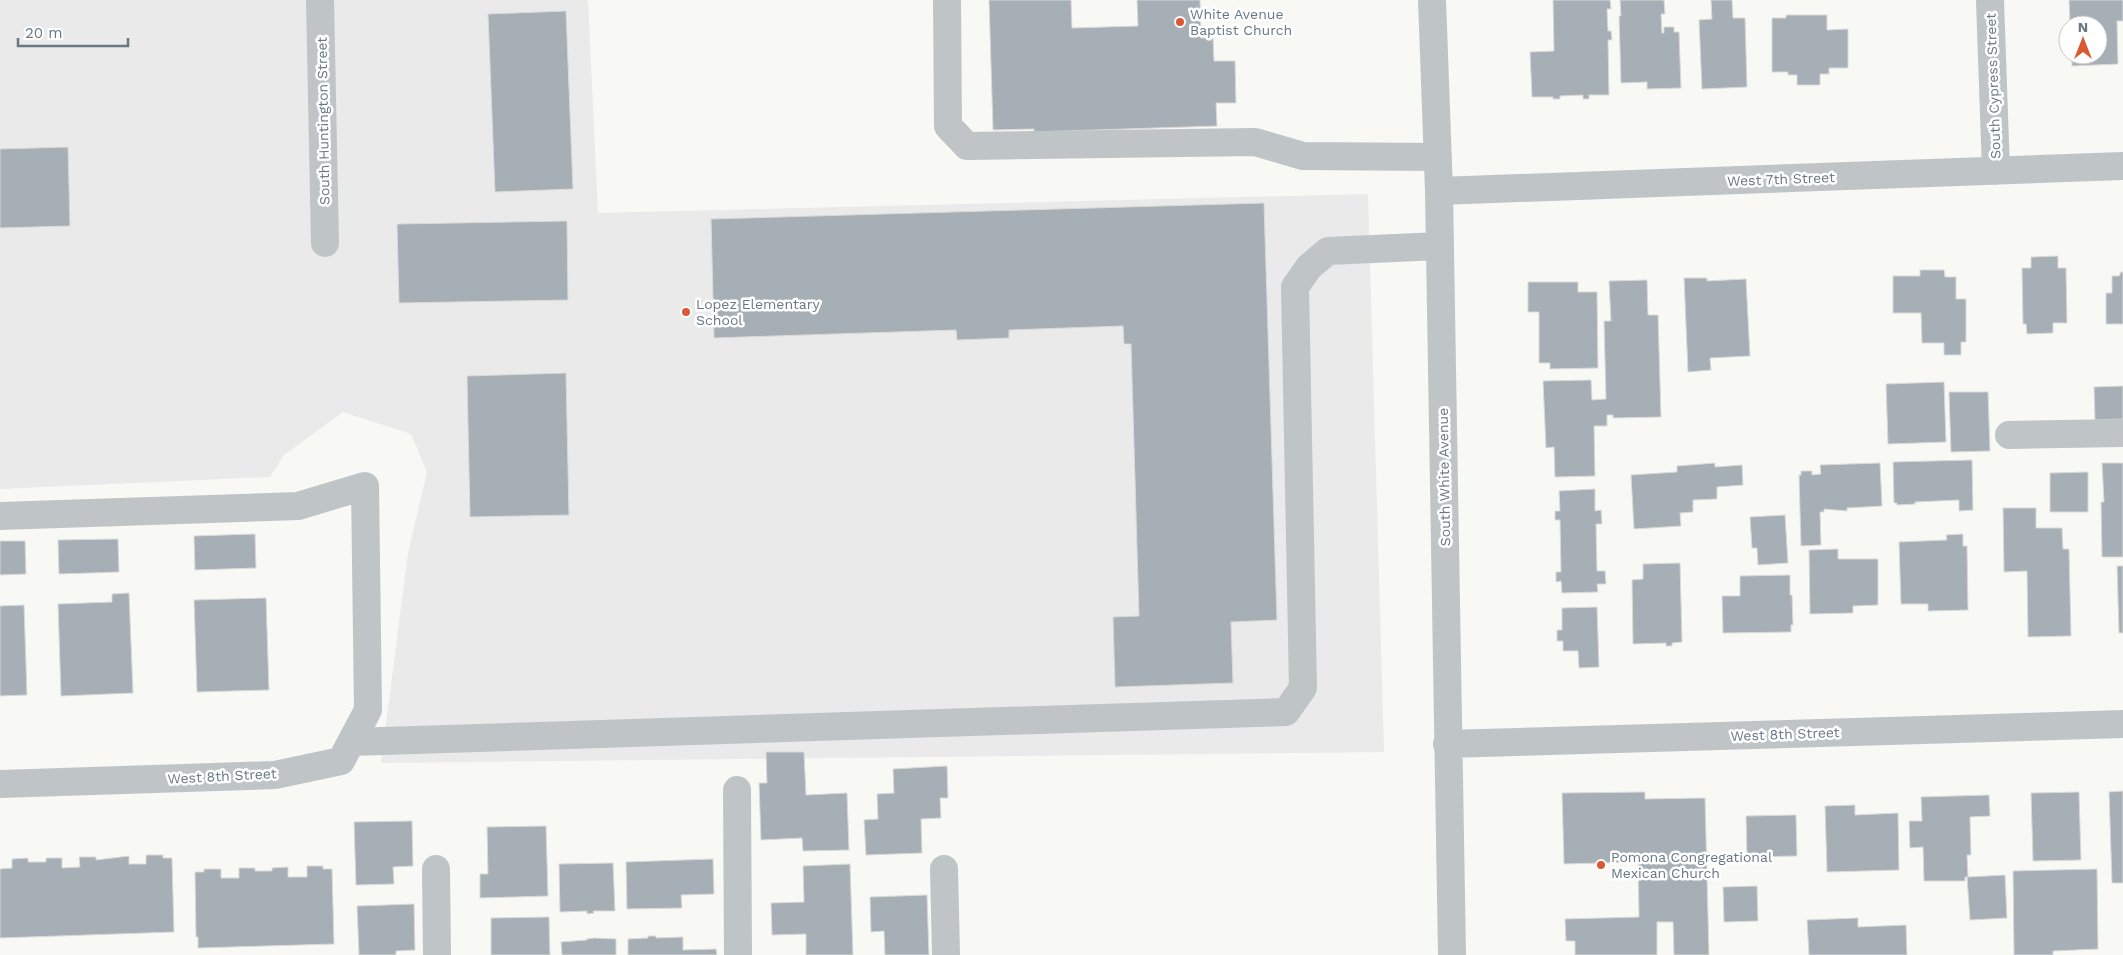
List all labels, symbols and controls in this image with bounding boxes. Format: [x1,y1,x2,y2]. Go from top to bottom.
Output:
place label: White Avenue Baptist Church [1190,6,1292,38]
street label: South Cypress Street [1982,13,2004,159]
scale bar [18,15,128,47]
north arrow [2058,15,2108,65]
marker: White Avenue Baptist Church [1174,16,1186,28]
text: N [2078,19,2088,35]
text: 20 m [25,24,63,42]
street label: South Huntington Street [314,37,332,205]
street label: West 7th Street [1727,169,1835,189]
place label: Lopez Elementary School [696,296,820,328]
marker: Lopez Elementary School [680,306,692,318]
street label: South White Avenue [1435,408,1453,546]
street label: West 8th Street [1730,724,1840,744]
street label: West 8th Street [167,765,277,787]
place label: Pomona Congregational Mexican Church [1611,849,1773,881]
marker: Pomona Congregational Mexican Church [1595,859,1607,871]

